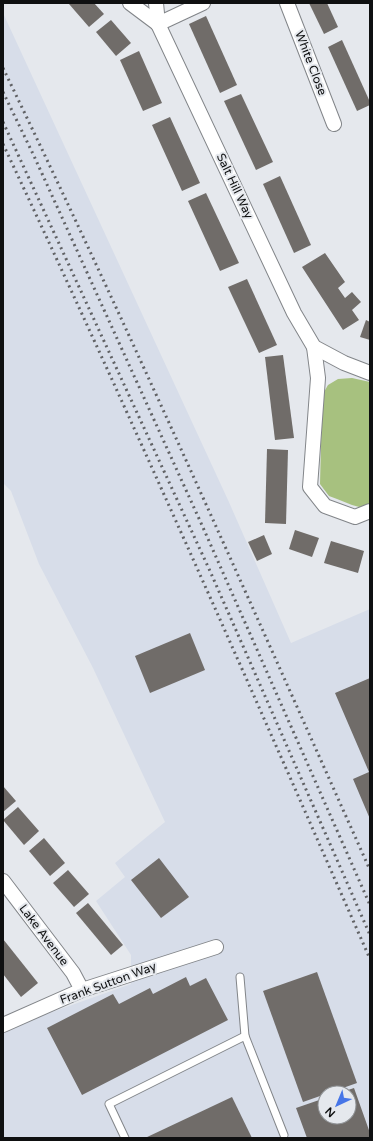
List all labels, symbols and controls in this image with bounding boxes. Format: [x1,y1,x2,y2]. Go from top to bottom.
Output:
street label: White Close [292,29,330,97]
street label: Salt Hill Way [214,151,256,221]
street label: Lake Avenue [16,902,72,969]
street label: Frank Sutton Way [58,959,159,1007]
north arrow [317,1085,357,1125]
text: N [323,1104,338,1120]

